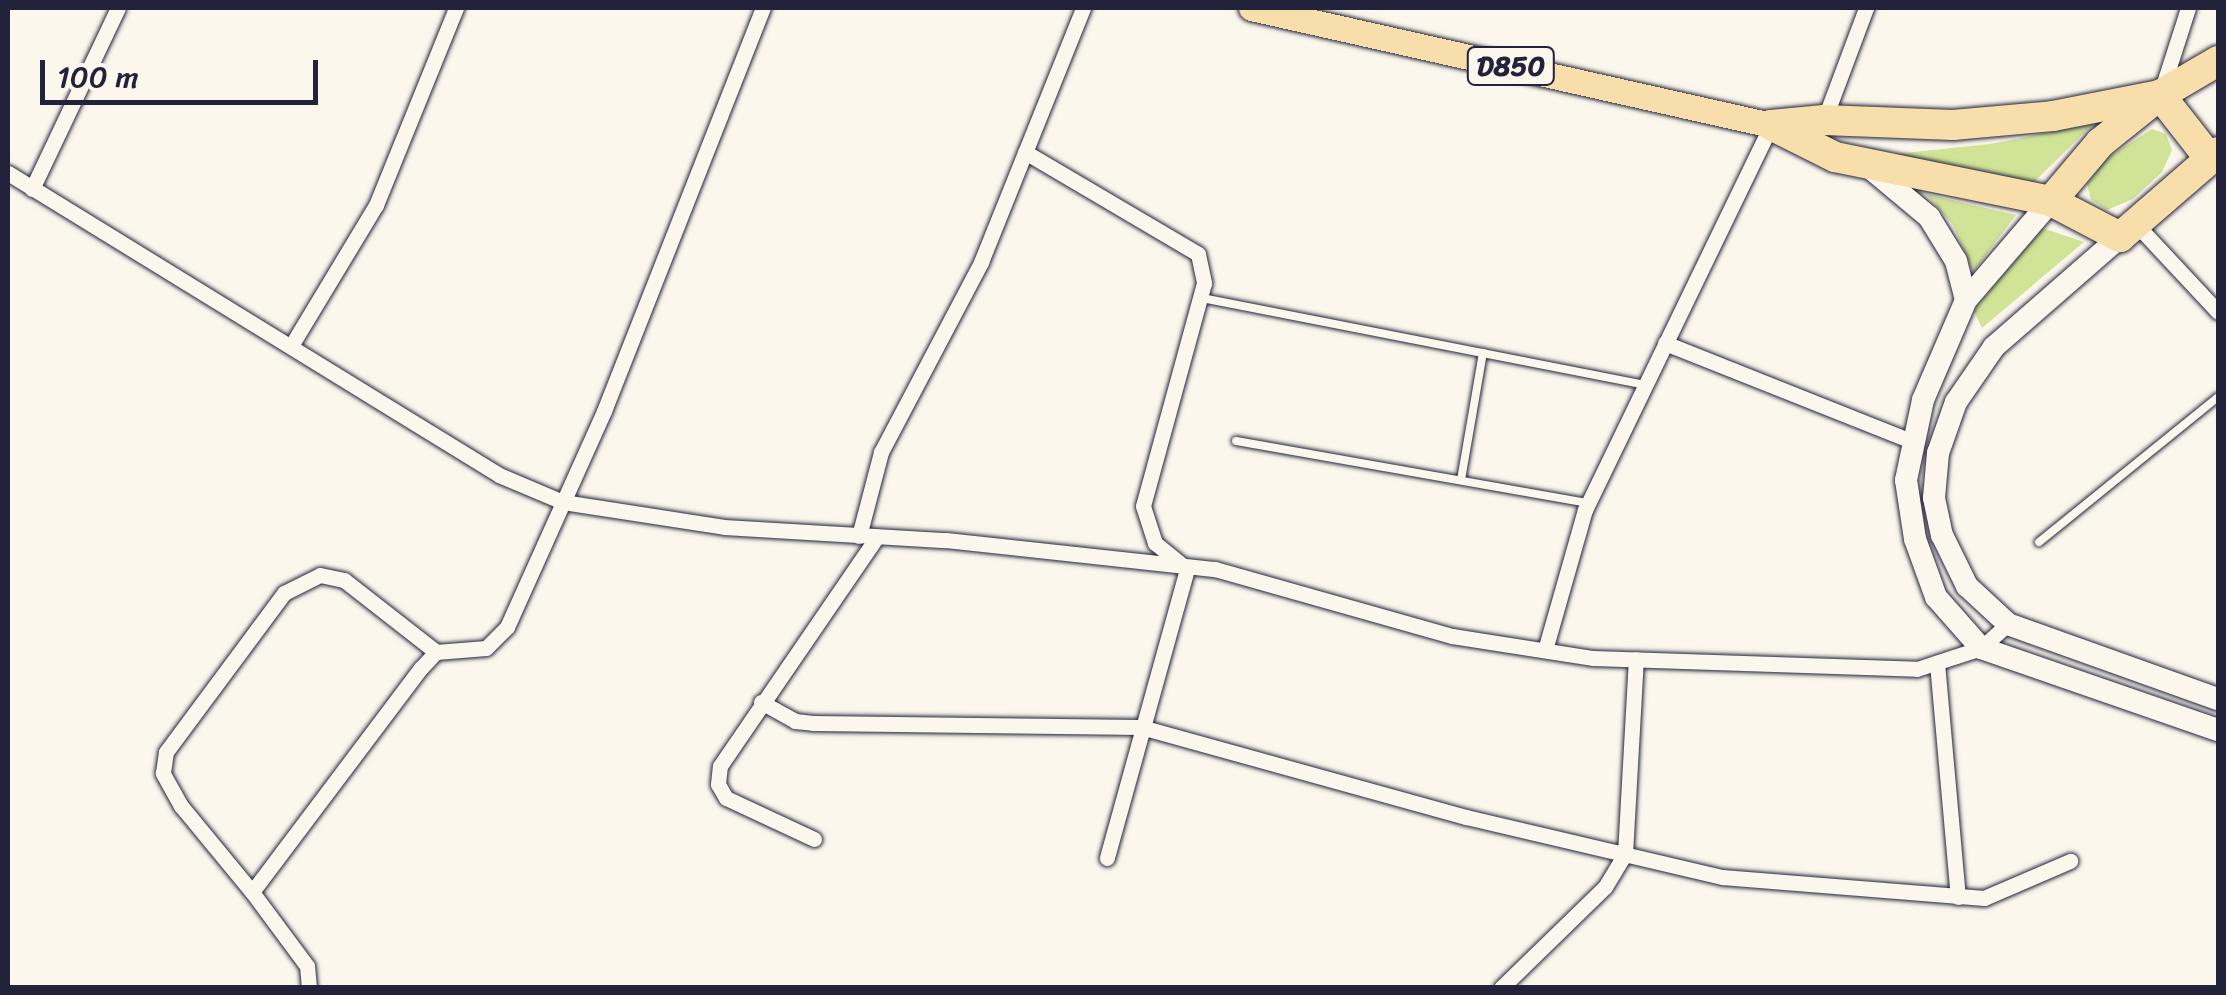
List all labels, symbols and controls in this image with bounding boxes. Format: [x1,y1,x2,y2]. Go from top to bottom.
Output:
scale bar [45,40,322,102]
road number: D850 [1466,43,1556,89]
text: 100 m [57,50,139,104]

